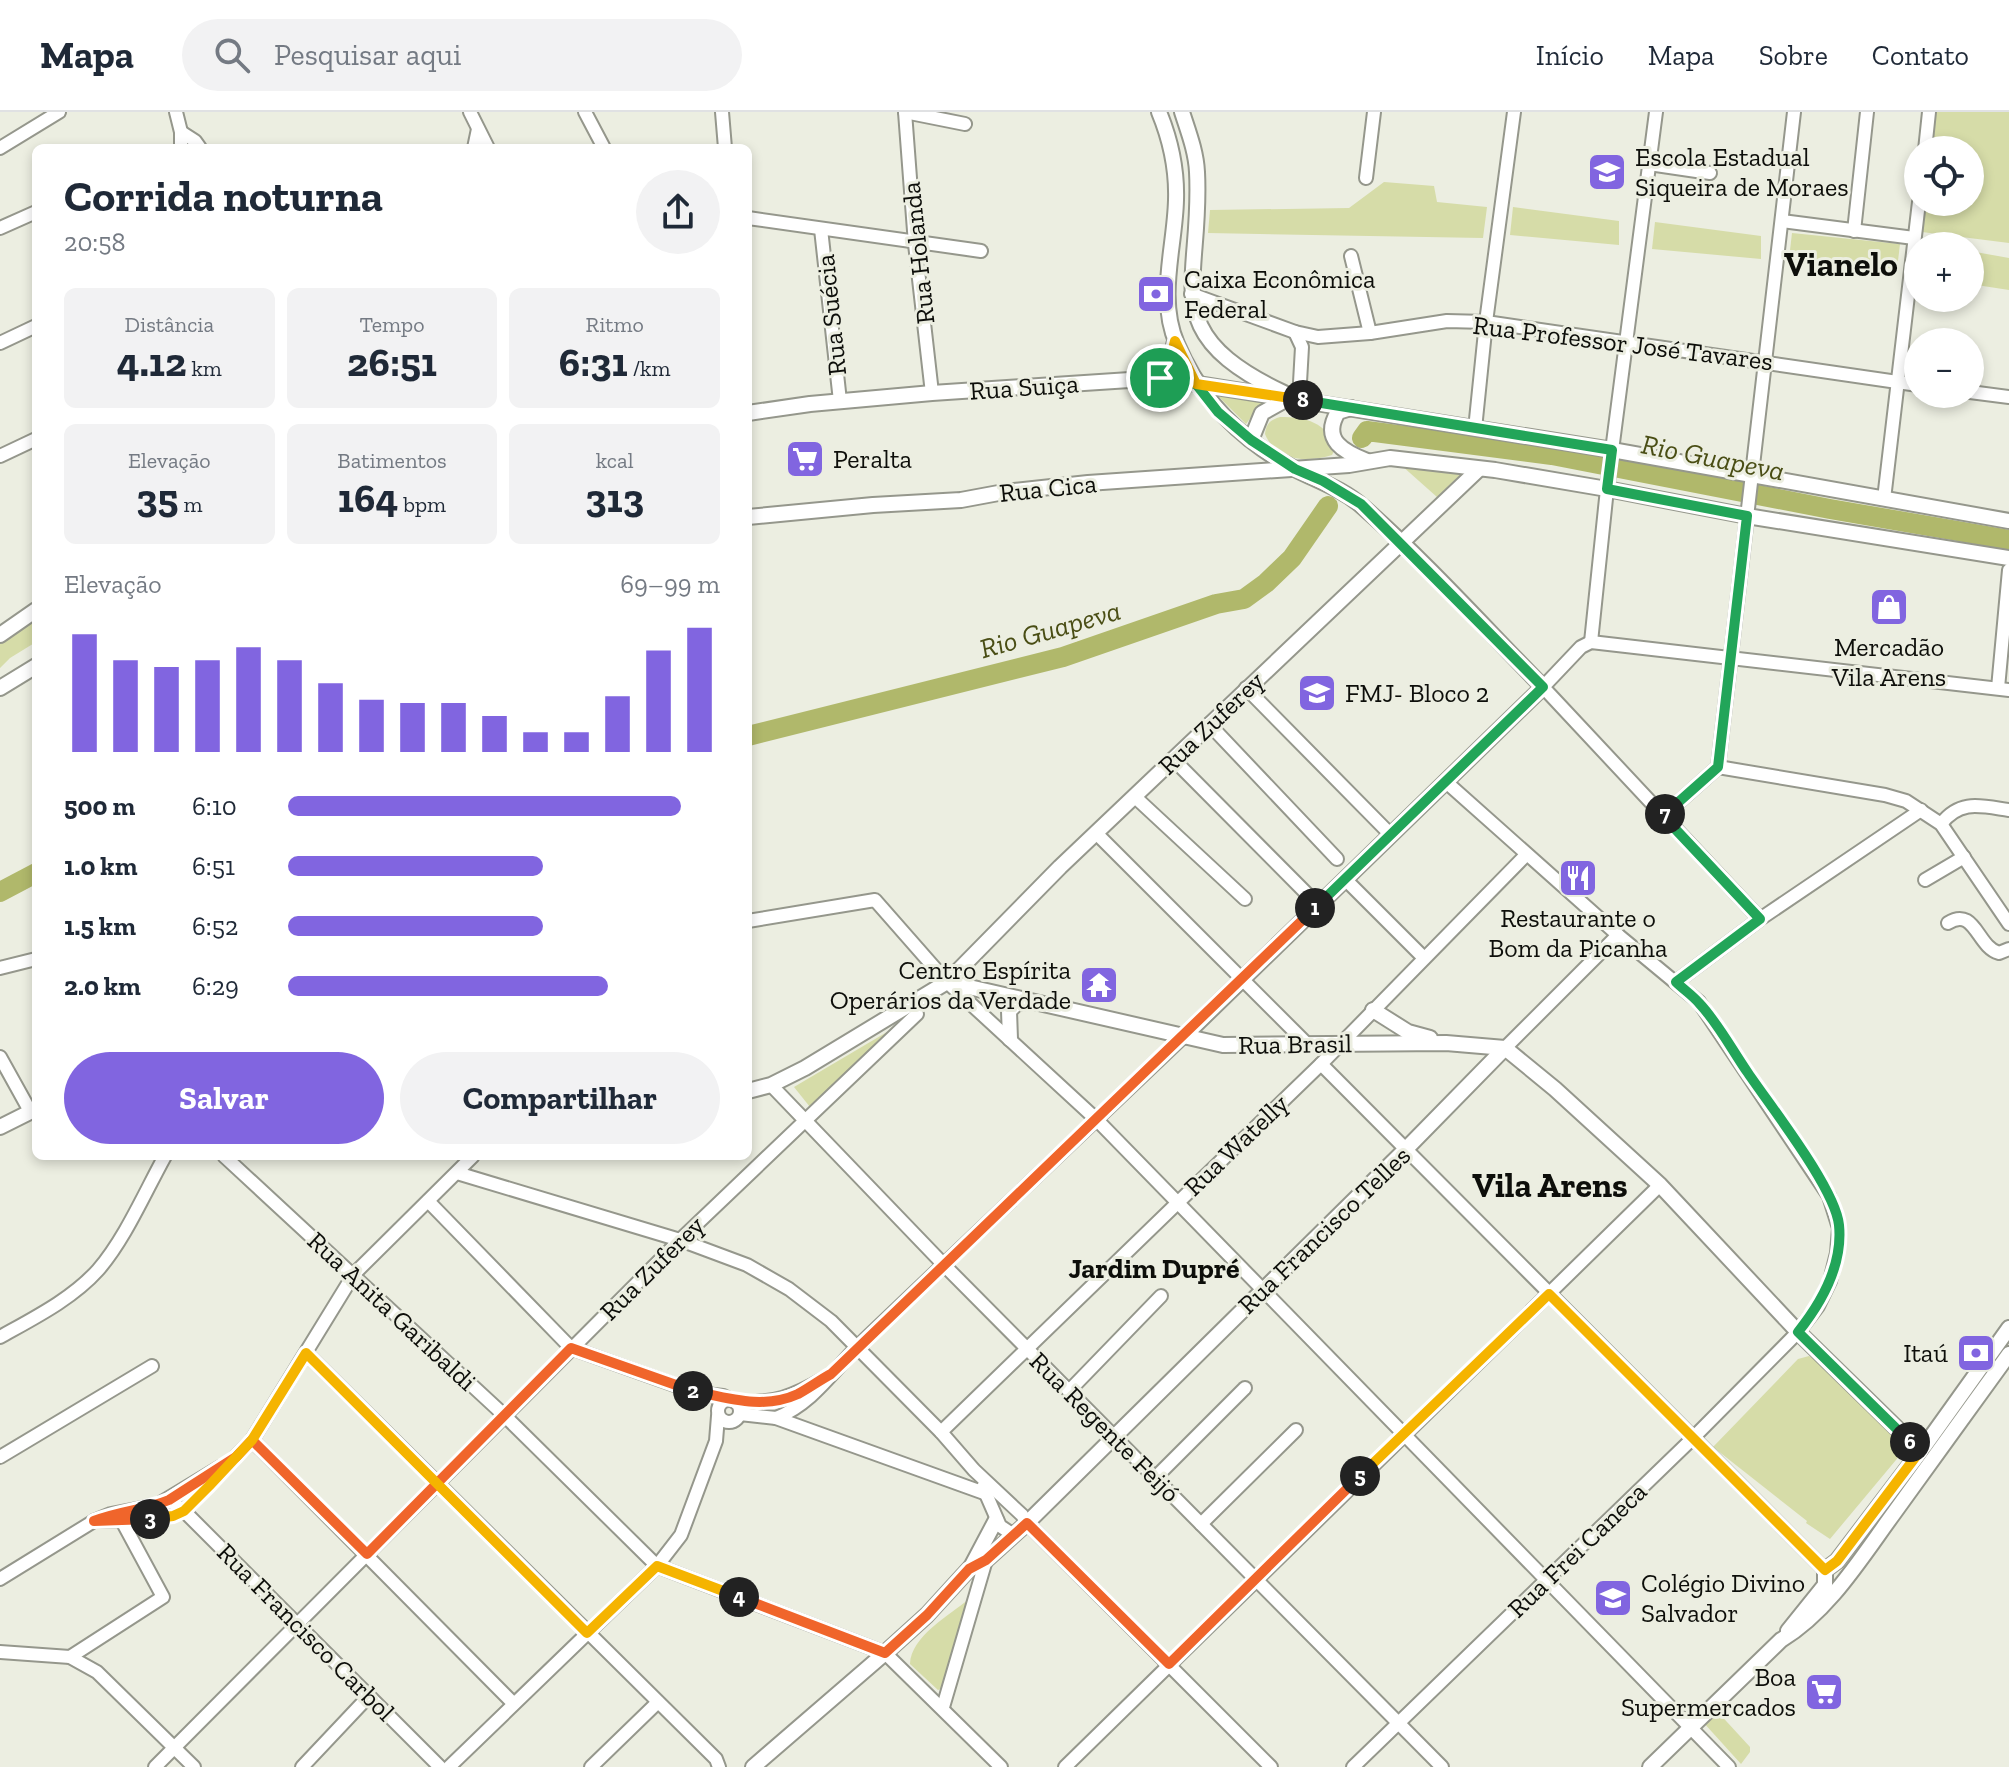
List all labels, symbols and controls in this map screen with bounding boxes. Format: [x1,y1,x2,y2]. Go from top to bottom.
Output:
search box [182,19,742,91]
text: Mapa [40,32,134,78]
icon: search [210,33,254,77]
text: Pesquisar aqui [274,37,461,73]
text: Início [1536,39,1604,72]
text: Mapa [1648,39,1715,72]
text: Sobre [1759,39,1828,72]
text: Contato [1872,39,1969,72]
map controls [1904,136,1984,408]
button: locate [1904,136,1984,216]
place label: Escola Estadual Siqueira de Moraes [1635,141,1849,203]
school or university icon: Escola Estadual Siqueira de Moraes [1586,151,1628,193]
text: Corrida noturna [64,169,383,222]
button: share [636,170,720,254]
street label: Rua Holanda [895,180,941,326]
text: 20:58 [64,226,126,258]
button: + [1904,232,1984,312]
district label: Vianelo [1784,244,1898,285]
street label: Rua Suécia [809,252,853,377]
place label: Caixa Econômica Federal [1184,263,1376,325]
bank icon: Caixa Econômica Federal [1135,273,1177,315]
street label: Rua Professor José Tavares [1471,309,1775,377]
text: Distância [125,311,214,338]
text: Tempo [360,311,424,338]
text: Ritmo [586,311,644,338]
button: − [1904,328,1984,408]
text: 4.12 [117,338,186,386]
text: 26:51 [347,338,437,386]
text: 6:31 [559,338,628,386]
pin [1126,344,1194,412]
text: km [186,355,222,382]
text: /km [628,355,671,382]
icon: arrive [1138,356,1182,400]
street label: Rua Suiça [968,367,1080,407]
pin: 8 [1283,380,1323,420]
text: 8 [1297,386,1309,413]
water label: Rio Guapeva [1639,427,1787,488]
supermarket icon: Peralta [784,438,826,480]
place label: Peralta [833,443,913,475]
text: Elevação [128,447,211,474]
text: Batimentos [337,447,447,474]
text: kcal [596,447,634,474]
street label: Rua Cica [998,467,1099,509]
text: 35 [136,474,178,522]
text: 164 [338,474,398,522]
text: 313 [585,474,644,522]
text: m [178,491,202,518]
text: bpm [398,491,446,518]
text: Elevação [64,568,162,600]
text: 69–99 m [620,568,720,600]
shop icon: Mercadão Vila Arens [1868,586,1910,628]
water label: Rio Guapeva [976,594,1124,665]
place label: Mercadão Vila Arens [1831,631,1946,693]
street label: Rua Zuferey [1151,664,1271,781]
school or university icon: FMJ- Bloco 2 [1296,672,1338,714]
place label: FMJ- Bloco 2 [1345,677,1489,709]
text: 500 m [64,790,135,822]
text: 6:10 [192,790,237,822]
pin: 7 [1645,794,1685,834]
text: 7 [1660,800,1670,827]
text: 1.0 km [64,850,137,882]
text: 6:51 [192,850,235,882]
restaurant icon: Restaurante o Bom da Picanha [1557,857,1599,899]
pin: 1 [1295,888,1335,928]
text: 1 [1311,894,1319,921]
place label: Restaurante o Bom da Picanha [1489,902,1668,964]
text: 1.5 km [64,910,136,942]
text: 6:52 [192,910,238,942]
place label: Centro Espírita Operários da Verdade [830,954,1071,1016]
temple icon: Centro Espírita Operários da Verdade [1078,964,1120,1006]
text: 2.0 km [64,970,141,1002]
text: 6:29 [192,970,239,1002]
street label: Rua Brasil [1238,1027,1352,1061]
button: Salvar [64,1052,384,1144]
button: Compartilhar [400,1052,720,1144]
street label: Rua Watelly [1177,1087,1295,1203]
street label: Rua Francisco Telles [1231,1139,1417,1321]
district label: Vila Arens [1472,1165,1628,1206]
street label: Rua Zuferey [593,1209,711,1327]
street label: Rua Anita Garibaldi [301,1225,483,1397]
district label: Jardim Dupré [1068,1252,1240,1285]
bank icon: Itaú [1955,1332,1997,1374]
place label: Itaú [1903,1337,1948,1369]
street label: Rua Regente Feijó [1023,1345,1187,1509]
pin: 2 [673,1371,713,1411]
text: 2 [687,1377,699,1404]
pin: 6 [1890,1422,1930,1462]
text: 6 [1904,1428,1916,1455]
pin: 5 [1340,1456,1380,1496]
text: 5 [1354,1462,1366,1489]
street label: Rua Frei Caneca [1501,1475,1654,1624]
pin: 3 [130,1499,170,1539]
text: 3 [144,1505,156,1532]
street label: Rua Francisco Carbol [210,1536,402,1728]
place label: Colégio Divino Salvador [1641,1567,1805,1629]
pin: 4 [719,1577,759,1617]
school or university icon: Colégio Divino Salvador [1592,1577,1634,1619]
text: 4 [733,1583,745,1610]
place label: Boa Supermercados [1621,1661,1796,1723]
supermarket icon: Boa Supermercados [1803,1671,1845,1713]

